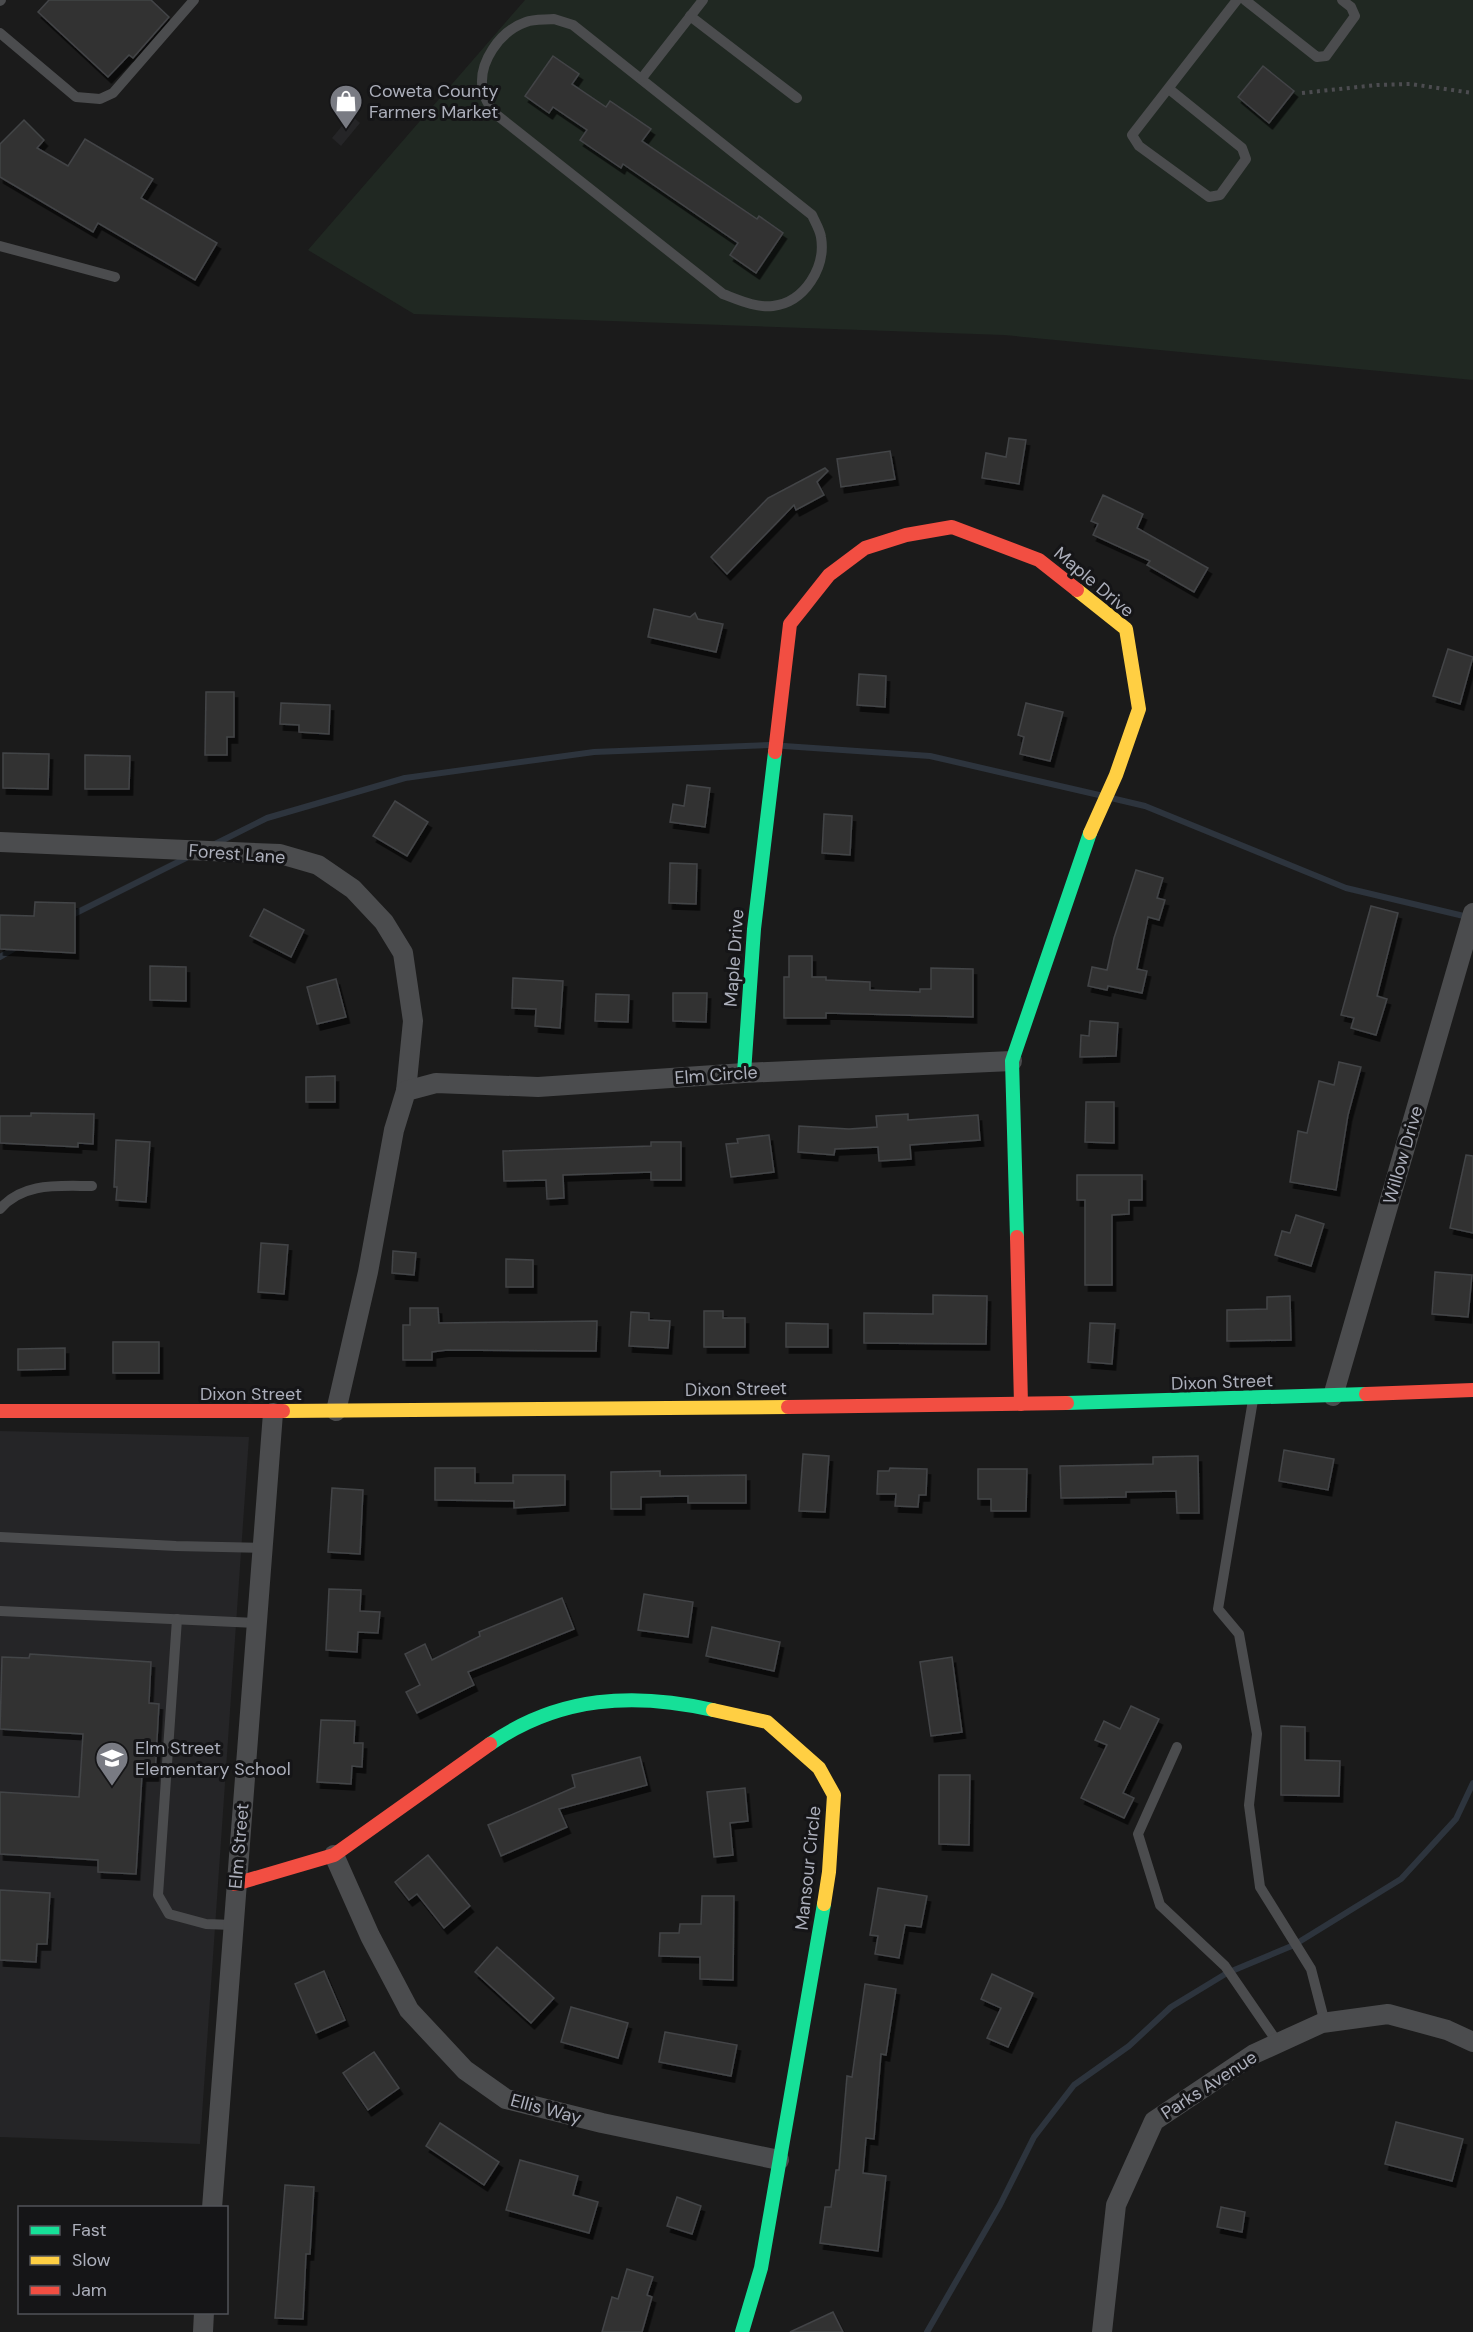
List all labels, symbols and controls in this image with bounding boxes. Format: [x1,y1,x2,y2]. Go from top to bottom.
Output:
place label: Coweta County Farmers Market [369,79,498,124]
shop icon: Coweta County Farmers Market [328,83,364,130]
street label: Maple Drive [1049,541,1139,623]
street label: Forest Lane [188,839,286,869]
street label: Maple Drive [719,908,749,1008]
street label: Elm Circle [674,1060,758,1090]
street label: Willow Drive [1378,1103,1428,1207]
street label: Dixon Street [1171,1368,1273,1396]
street label: Dixon Street [685,1376,787,1402]
street label: Dixon Street [200,1382,302,1406]
place label: Elm Street Elementary School [135,1736,291,1781]
school or university icon: Elm Street Elementary School [94,1740,130,1787]
street label: Elm Street [223,1802,255,1890]
street label: Mansour Circle [790,1805,826,1931]
street label: Parks Avenue [1156,2045,1262,2125]
street label: Ellis Way [508,2088,584,2130]
legend [18,2206,228,2314]
text: Fast [72,2218,107,2242]
text: Slow [72,2248,111,2272]
text: Jam [72,2278,107,2302]

